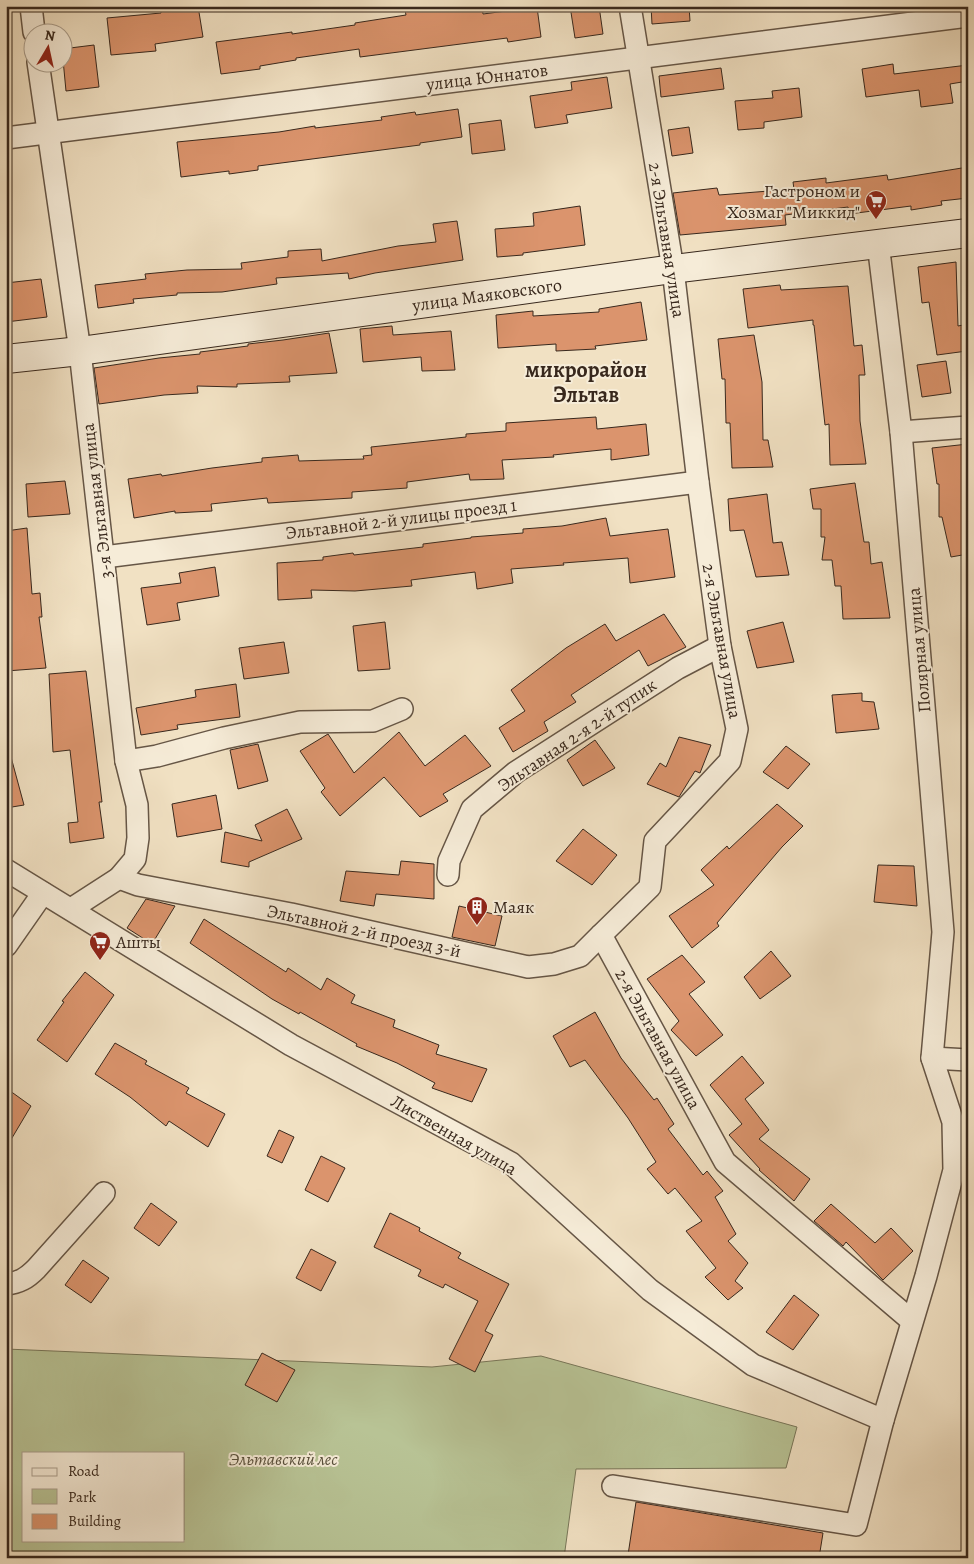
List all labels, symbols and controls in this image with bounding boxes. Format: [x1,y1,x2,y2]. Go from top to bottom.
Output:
north arrow [22,22,72,72]
text: N [43,25,56,46]
street label: улица Юннатов [424,58,549,96]
street label: 2-я Эльтавная улица [643,161,691,320]
place label: Гастроном и Хозмаг "Миккид" [727,179,860,224]
supermarket icon: Гастроном и Хозмаг "Миккид" [864,189,888,220]
street label: улица Маяковского [410,273,563,318]
district label: микрорайон Эльтав [525,355,647,410]
street label: 3-я Эльтавная улица [76,421,118,580]
street label: Эльтавной 2-й улицы проезд 1 [284,493,518,545]
street label: 2-я Эльтавная улица [697,562,748,721]
street label: Полярная улица [902,586,936,714]
street label: Эльтавная 2-я 2-й тупик [493,673,661,797]
building icon: Маяк [465,895,489,926]
place label: Маяк [493,895,534,919]
street label: Эльтавной 2-й проезд 3-й [265,899,463,963]
supermarket icon: Ашты [88,930,112,961]
place label: Ашты [115,930,161,954]
street label: 2-я Эльтавная улица [609,965,707,1114]
street label: Лиственная улица [386,1089,522,1181]
park label: Эльтавский лес [228,1447,338,1471]
legend [22,1452,185,1542]
text: Road [68,1461,100,1481]
text: Park [68,1487,97,1507]
text: Building [68,1511,121,1531]

